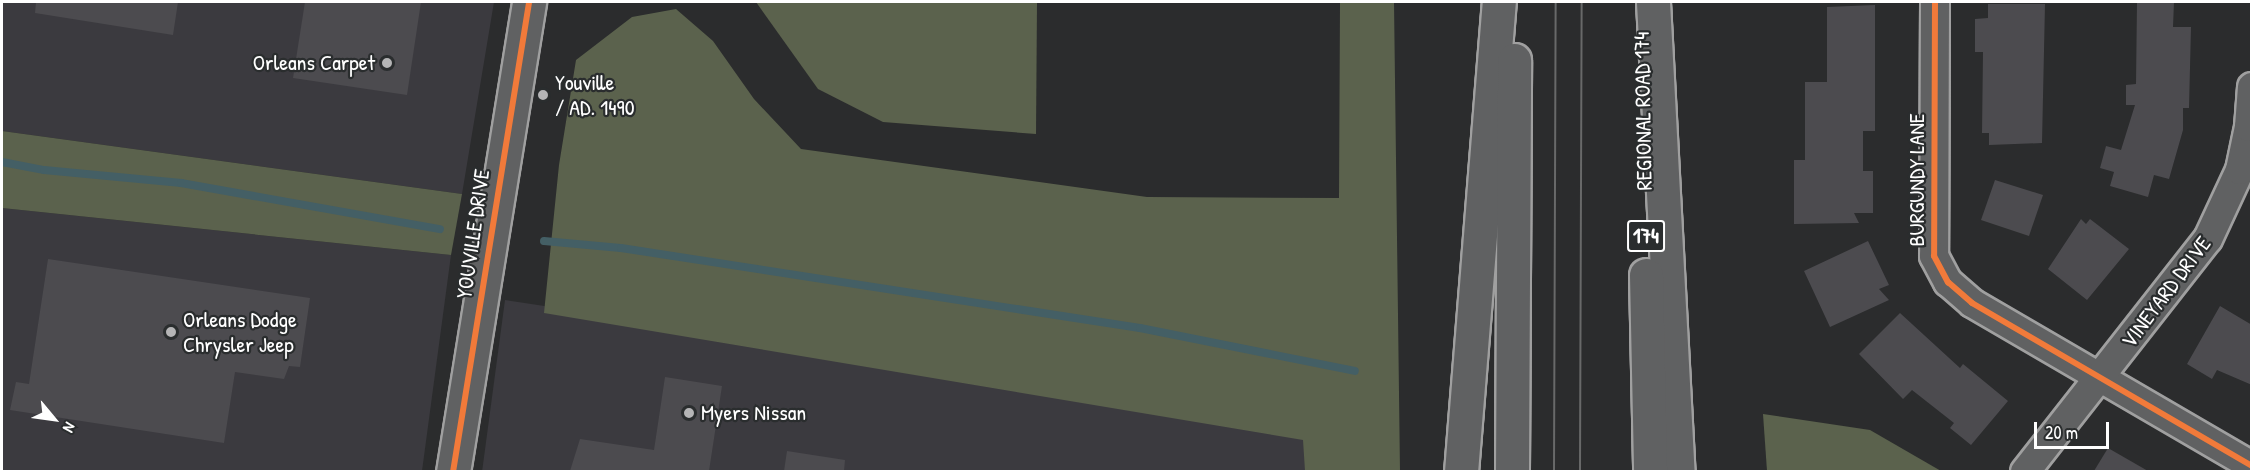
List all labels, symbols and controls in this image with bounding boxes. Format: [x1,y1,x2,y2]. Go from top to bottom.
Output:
street label: REGIONAL ROAD 174 [1628,31,1658,191]
place label: Orleans Carpet [253,50,375,76]
marker: Orleans Carpet [380,56,394,70]
place label: Youville / AD. 1490 [555,69,634,120]
marker: Youville / AD. 1490 [536,88,550,102]
street label: BURGUNDY LANE [1904,113,1930,247]
street label: YOUVILLE DRIVE [451,168,495,300]
road number: 174 [1626,218,1666,254]
street label: VINEYARD DRIVE [2116,231,2216,353]
place label: Orleans Dodge Chrysler Jeep [183,306,297,358]
marker: Orleans Dodge Chrysler Jeep [164,325,178,339]
north arrow [24,389,84,449]
place label: Myers Nissan [701,400,806,426]
marker: Myers Nissan [682,406,696,420]
scale bar [2037,410,2112,448]
text: N [58,419,81,437]
text: 20 m [2045,420,2078,445]

